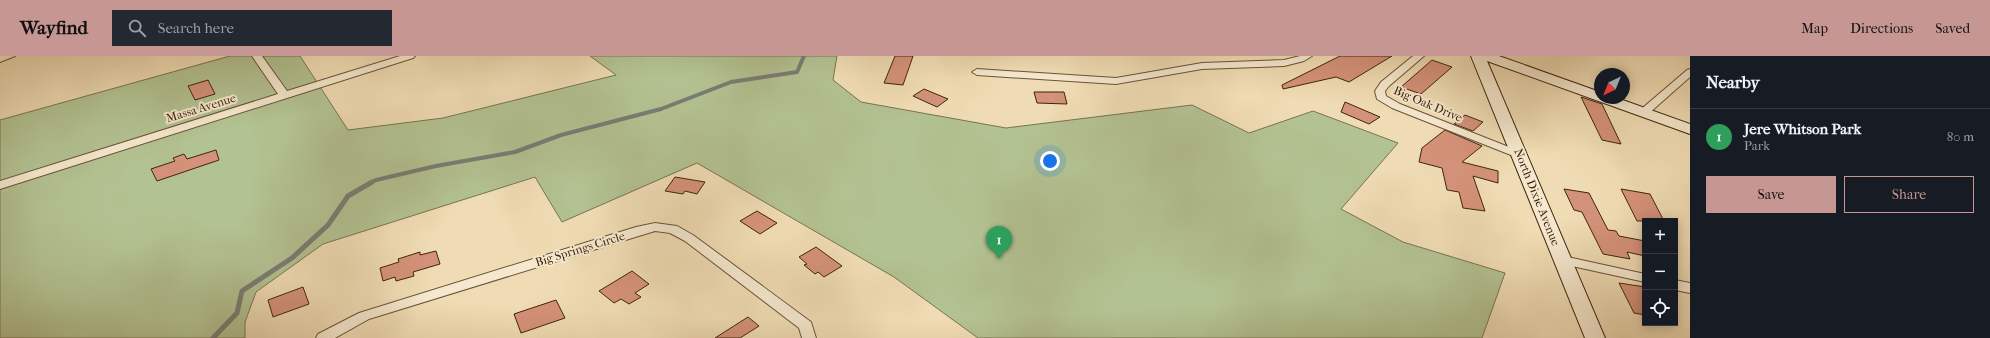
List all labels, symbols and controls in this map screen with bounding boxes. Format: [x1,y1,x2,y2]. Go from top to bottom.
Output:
search box [112,10,392,46]
text: Wayfind [20,17,88,39]
icon: search [126,17,148,39]
text: Search here [158,19,234,37]
text: Map [1801,20,1828,37]
text: Directions [1850,20,1913,37]
text: Saved [1935,20,1970,37]
north arrow [1594,68,1630,104]
text: Nearby [1706,72,1760,92]
street label: Big Oak Drive [1391,83,1465,125]
street label: Massa Avenue [164,91,238,125]
text: Jere Whitson Park [1744,120,1861,138]
text: 1 [1717,129,1721,144]
text: 80 m [1947,129,1974,144]
text: Park [1744,138,1770,153]
street label: North Dixie Avenue [1511,146,1563,248]
your location [1040,151,1060,171]
button: Save [1706,176,1836,213]
button: Share [1844,176,1974,213]
map controls [1642,218,1678,326]
button: + [1642,218,1678,254]
pin: 1 [986,226,1012,259]
street label: Big Springs Circle [534,229,627,269]
button: − [1642,254,1678,290]
button: locate [1642,290,1678,326]

